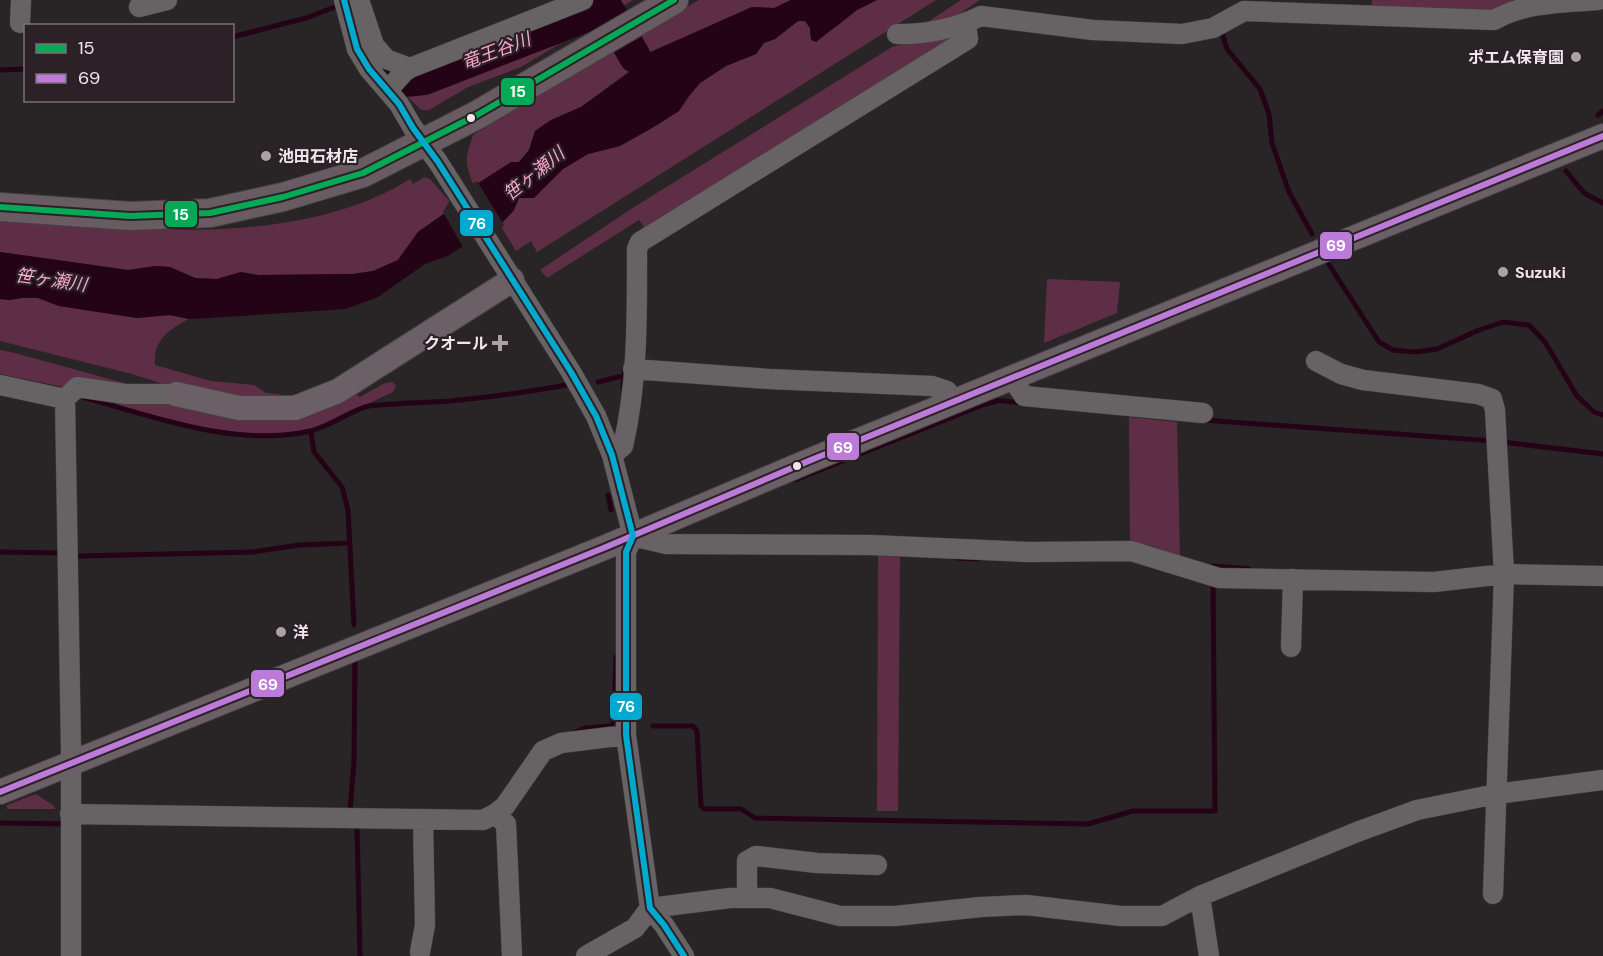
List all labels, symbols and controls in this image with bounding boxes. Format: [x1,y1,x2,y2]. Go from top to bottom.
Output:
legend [24,24,234,102]
water label: 竜王谷川 [458,26,536,75]
text: 15 [78,36,95,60]
place label: ポエム保育園 [1468,47,1564,68]
marker: ポエム保育園 [1569,50,1583,64]
text: 69 [78,66,100,90]
line badge: 15 [500,77,535,106]
text: 15 [510,81,526,102]
unlabelled marker [465,112,477,124]
water label: 笹ヶ瀬川 [498,141,571,206]
place label: 池田石材店 [278,146,358,167]
marker: 池田石材店 [259,149,273,163]
line badge: 15 [164,200,198,228]
text: 15 [173,204,189,225]
line badge: 76 [459,209,494,237]
text: 76 [468,213,486,234]
line badge: 69 [1319,231,1353,260]
text: 69 [1326,235,1346,256]
place label: Suzuki [1515,262,1566,283]
water label: 笹ヶ瀬川 [14,263,90,297]
marker: Suzuki [1496,265,1510,279]
place label: クオール [424,333,488,354]
marker: クオール [493,336,507,350]
line badge: 69 [826,432,860,461]
text: 69 [833,437,853,458]
unlabelled marker [791,460,803,472]
place label: 洋 [293,622,309,643]
marker: 洋 [274,625,288,639]
line badge: 69 [250,669,285,698]
text: 69 [258,674,278,695]
line badge: 76 [609,692,643,721]
text: 76 [617,696,635,717]

